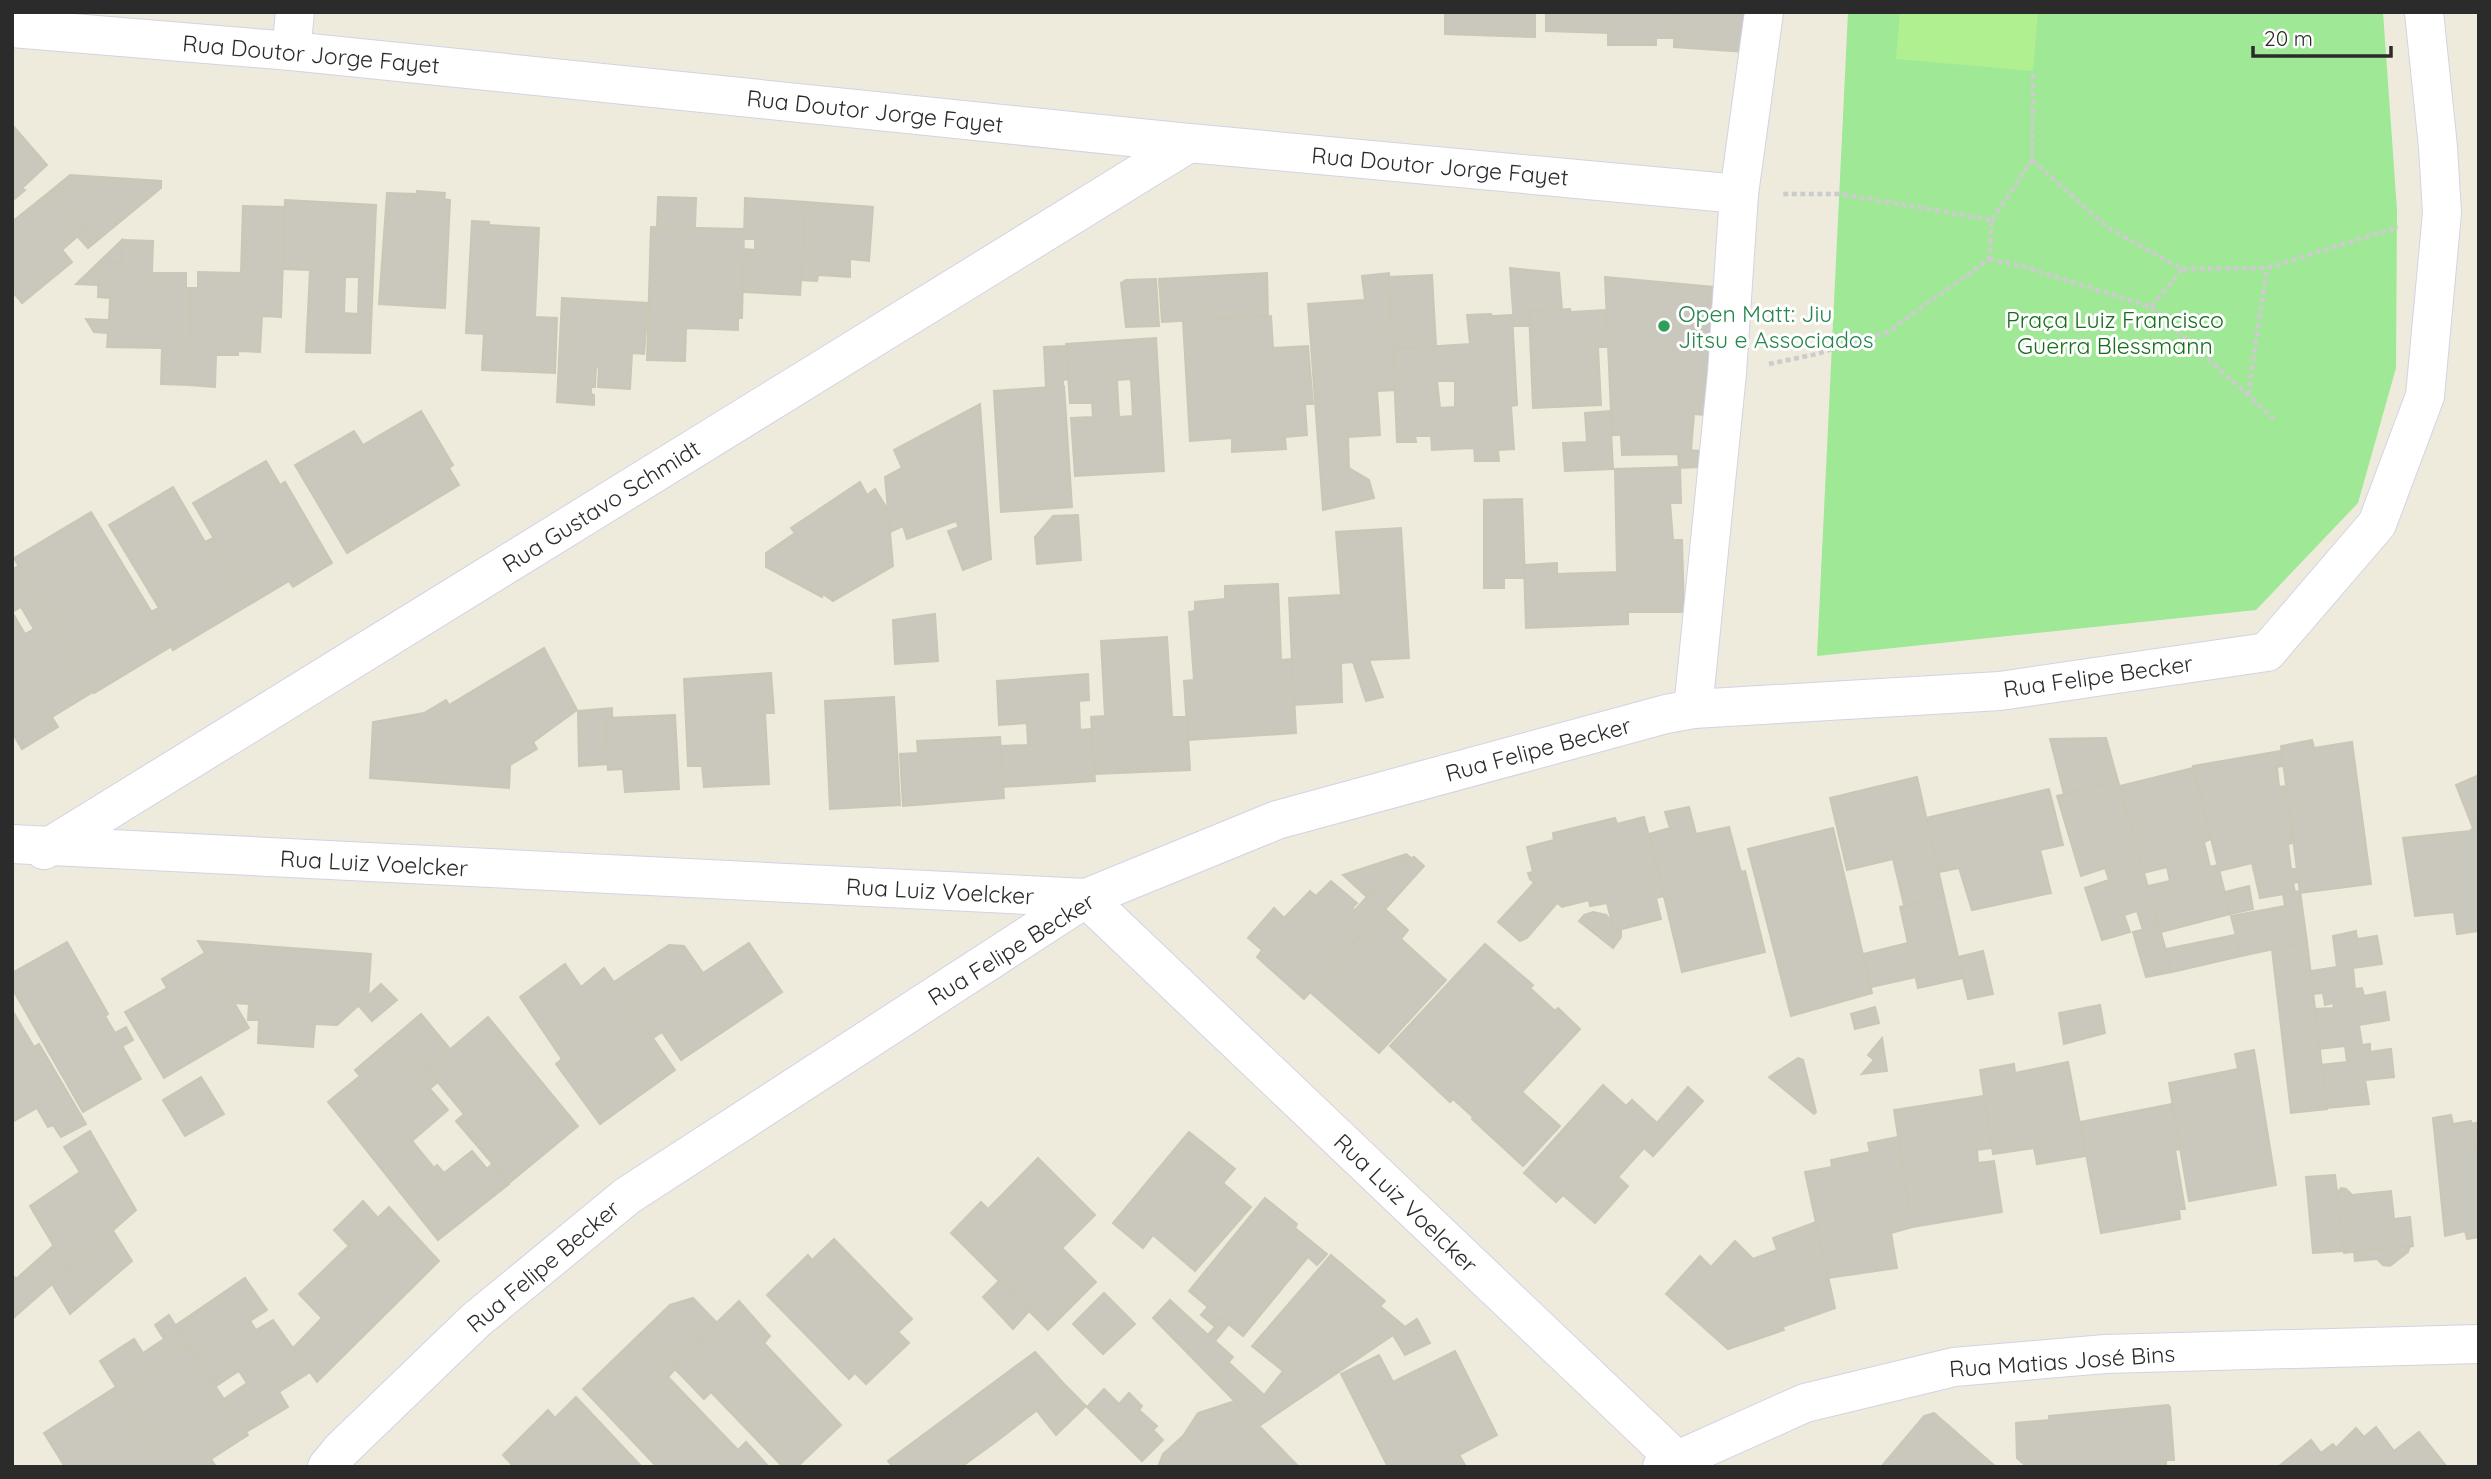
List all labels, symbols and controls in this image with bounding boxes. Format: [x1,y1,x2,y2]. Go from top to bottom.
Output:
scale bar [2253,14,2391,58]
text: 20 m [2264,25,2313,51]
street label: Rua Doutor Jorge Fayet [181,28,441,80]
street label: Rua Doutor Jorge Fayet [745,83,1005,139]
street label: Rua Doutor Jorge Fayet [1310,140,1570,192]
place label: Open Matt: Jiu Jitsu e Associados [1678,299,1874,354]
park label: Praça Luiz Francisco Guerra Blessmann [2006,305,2224,360]
marker: Open Matt: Jiu Jitsu e Associados [1656,318,1672,334]
street label: Rua Gustavo Schmidt [497,433,705,579]
street label: Rua Felipe Becker [2001,648,2195,704]
street label: Rua Felipe Becker [1442,710,1634,788]
street label: Rua Luiz Voelcker [279,844,469,882]
street label: Rua Luiz Voelcker [845,872,1035,910]
street label: Rua Felipe Becker [922,886,1100,1012]
street label: Rua Luiz Voelcker [1328,1127,1484,1279]
street label: Rua Felipe Becker [460,1193,626,1339]
street label: Rua Matias José Bins [1948,1339,2176,1383]

